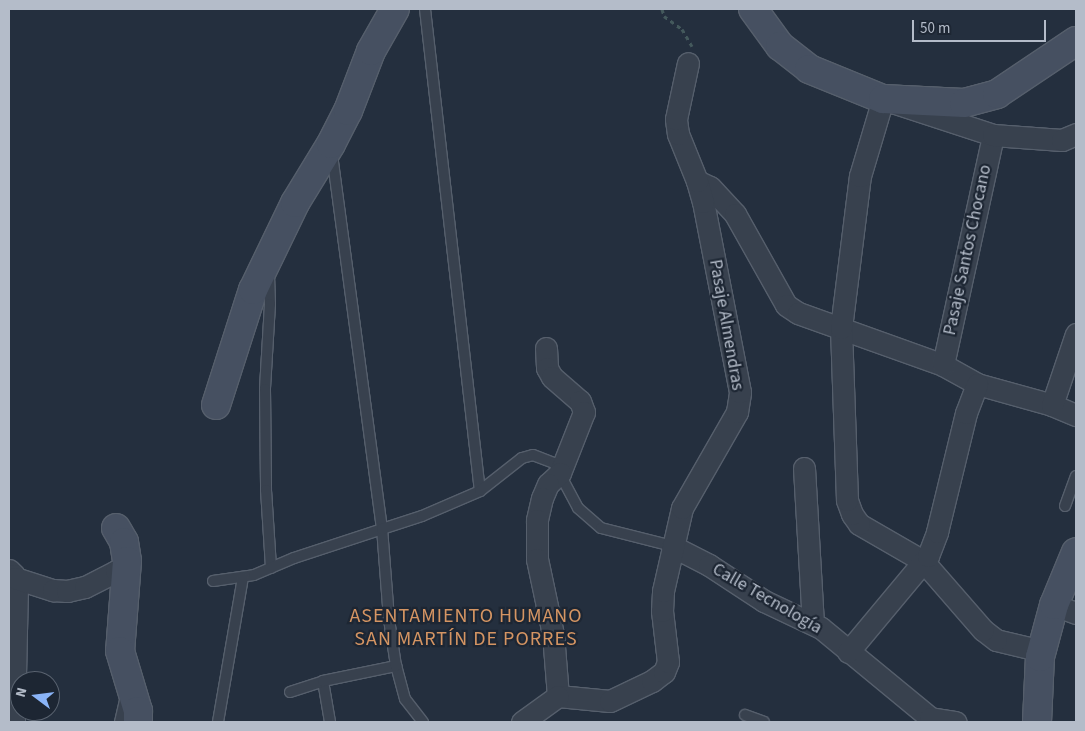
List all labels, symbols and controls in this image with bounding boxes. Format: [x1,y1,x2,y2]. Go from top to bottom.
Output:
scale bar [915,10,1049,42]
text: 50 m [920,18,950,39]
street label: Pasaje Santos Chocano [939,163,997,337]
street label: Pasaje Almendras [704,258,748,392]
street label: Calle Tecnología [708,559,826,639]
district label: ASENTAMIENTO HUMANO SAN MARTÍN DE PORRES [347,604,585,651]
north arrow [10,671,60,721]
text: N [11,685,32,699]

